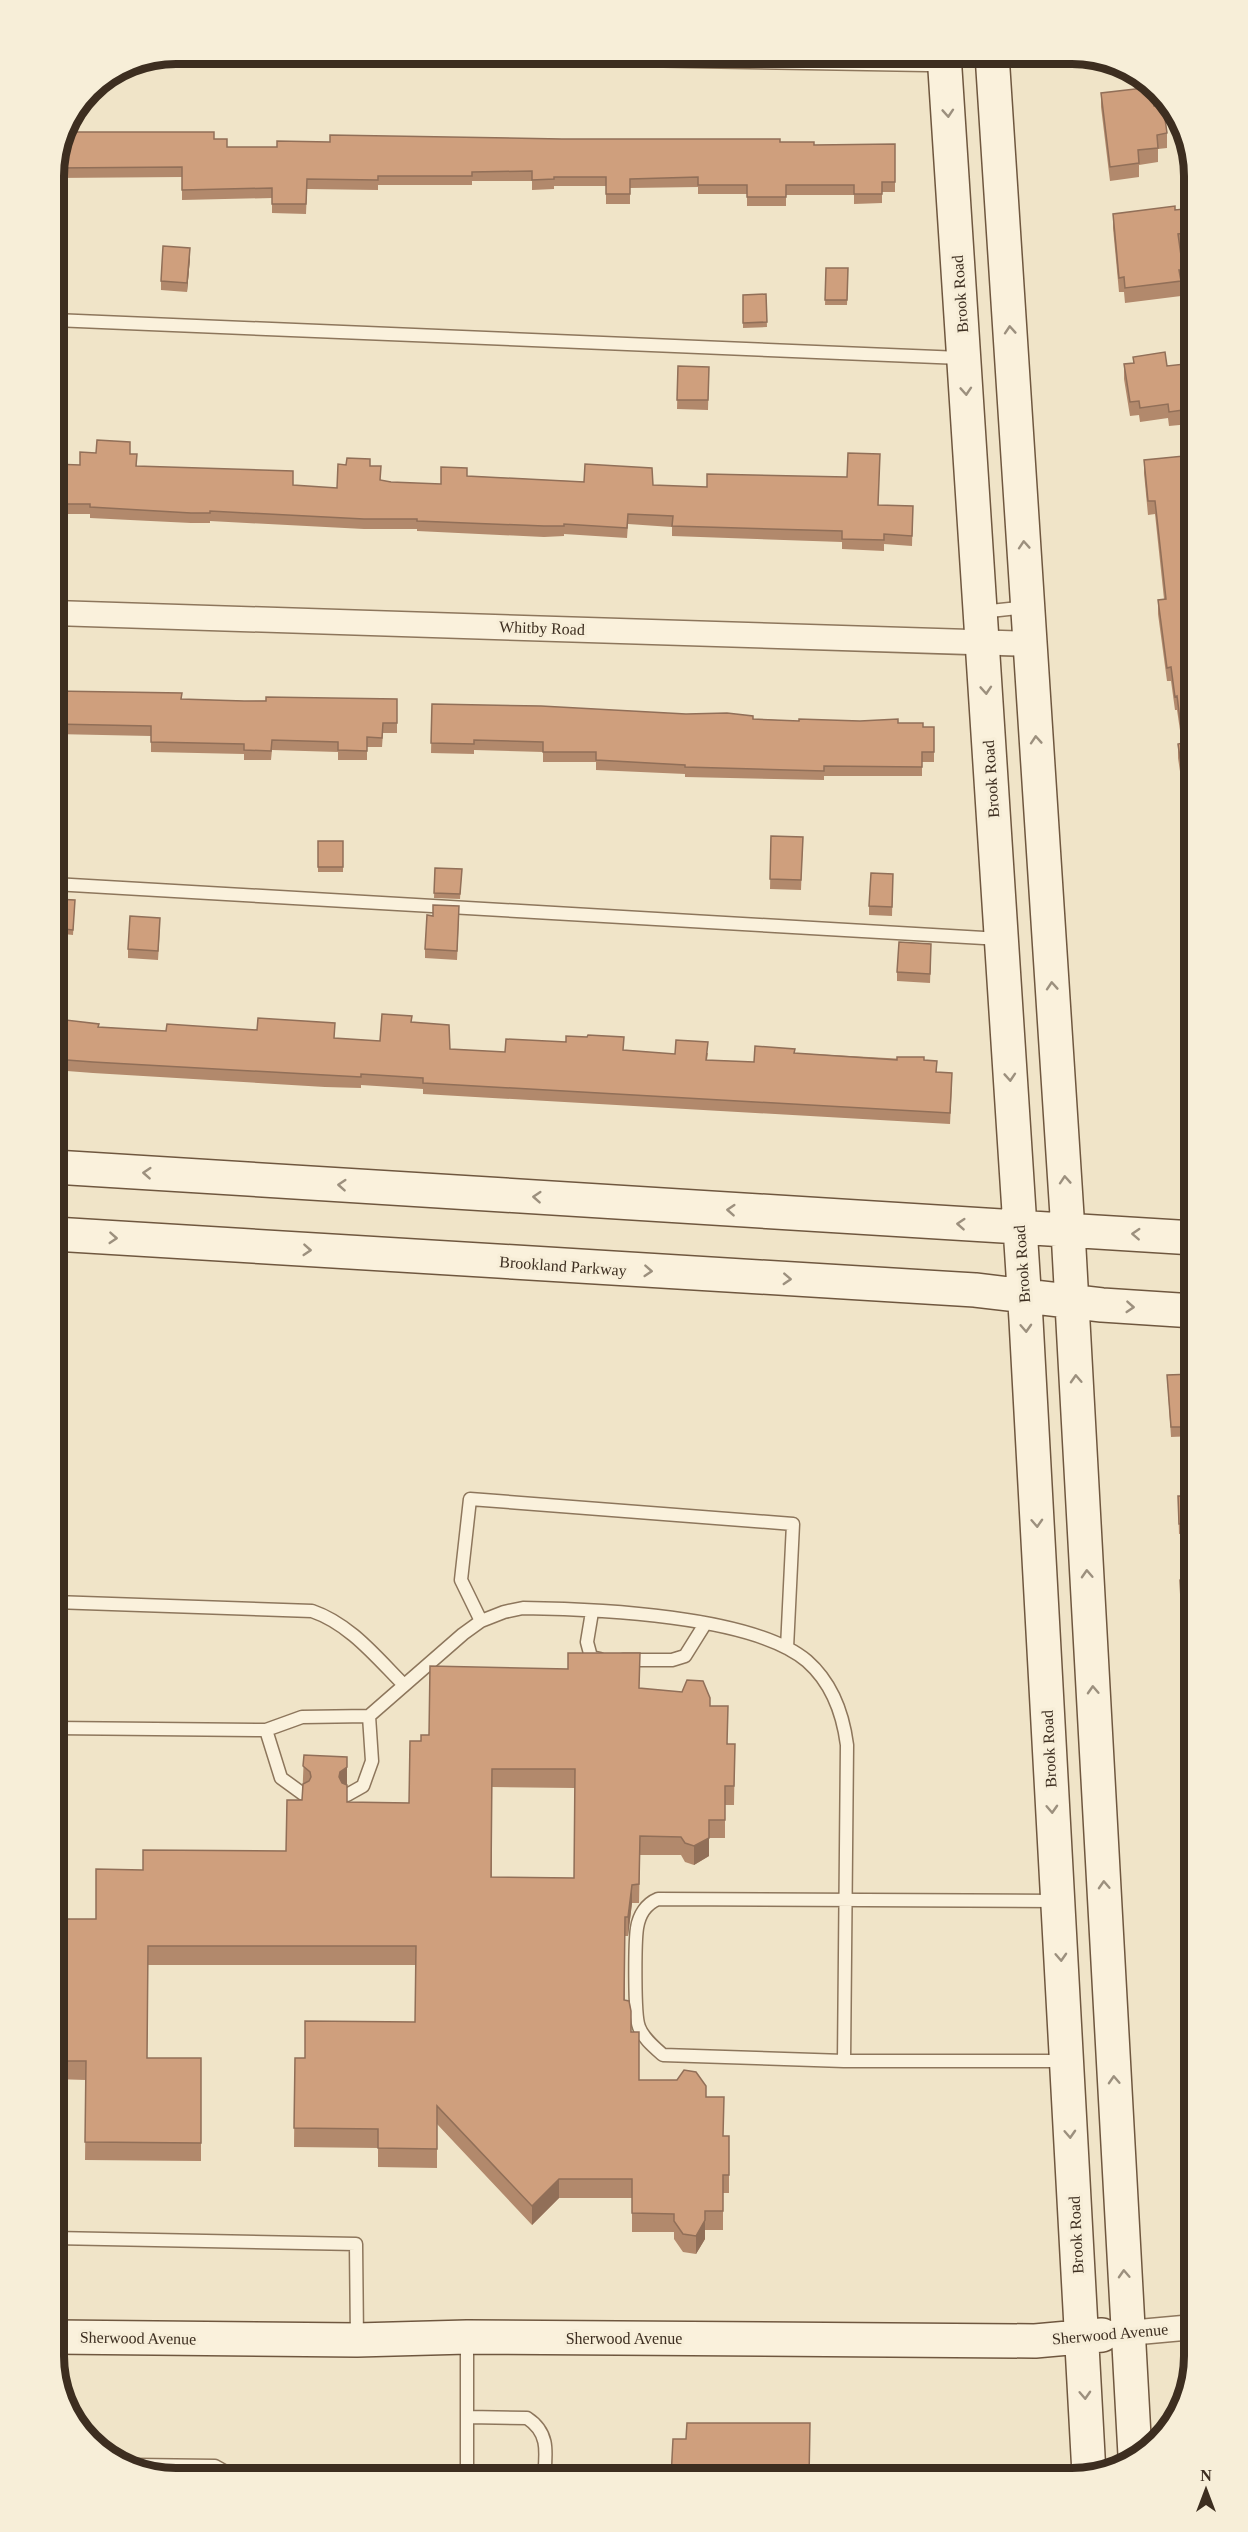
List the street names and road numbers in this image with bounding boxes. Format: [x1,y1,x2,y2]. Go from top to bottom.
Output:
street label: Brook Road [949,255,971,333]
street label: Whitby Road [499,618,585,639]
street label: Brook Road [980,740,1002,818]
street label: Brook Road [1011,1225,1033,1303]
street label: Brookland Parkway [499,1253,627,1280]
street label: Brook Road [1038,1710,1060,1788]
street label: Brook Road [1065,2196,1087,2274]
street label: Sherwood Avenue [1051,2320,1169,2348]
street label: Sherwood Avenue [80,2328,196,2348]
street label: Sherwood Avenue [566,2330,682,2347]

